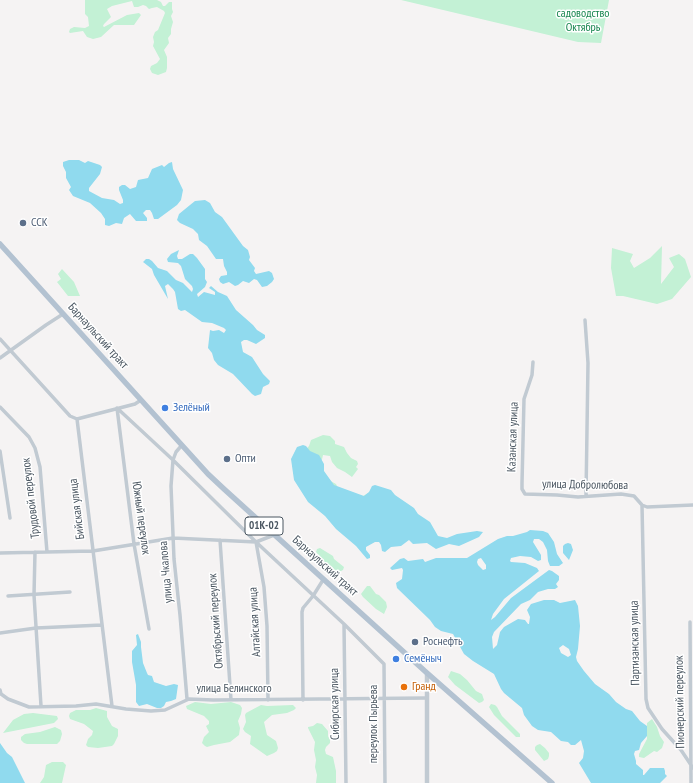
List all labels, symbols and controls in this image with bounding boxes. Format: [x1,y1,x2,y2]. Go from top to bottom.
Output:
park label: садоводство Октябрь [557,7,609,35]
place label: ССК [31,216,48,230]
marker: ССК [18,218,28,228]
street label: Барнаульский тракт [65,300,131,372]
place label: Зелёный [173,401,210,415]
street label: Казанская улица [505,402,521,472]
marker: Зелёный [160,403,170,413]
place label: Опти [235,452,256,466]
marker: Опти [222,454,232,464]
street label: Трудовой переулок [19,457,43,539]
street label: улица Добролюбова [542,477,628,493]
street label: Бийская улица [66,478,88,540]
street label: Южный переулок [129,480,153,556]
road number: 01К-02 [245,517,283,535]
street label: Барнаульский тракт [289,533,361,599]
street label: улица Чкалова [156,540,176,604]
street label: Октябрьский переулок [205,573,227,669]
street label: Алтайская улица [246,587,264,657]
street label: Партизанская улица [627,600,643,686]
place label: Роснефть [423,635,462,649]
marker: Роснефть [410,637,420,647]
place label: Семёныч [404,652,442,666]
marker: Семёныч [391,654,401,664]
street label: Пионерский переулок [672,655,688,749]
street label: Сибирская улица [327,668,343,740]
place label: Гранд [412,680,436,694]
street label: улица Белинского [196,682,272,696]
marker: Гранд [399,682,409,692]
street label: переулок Пырьева [367,685,381,763]

